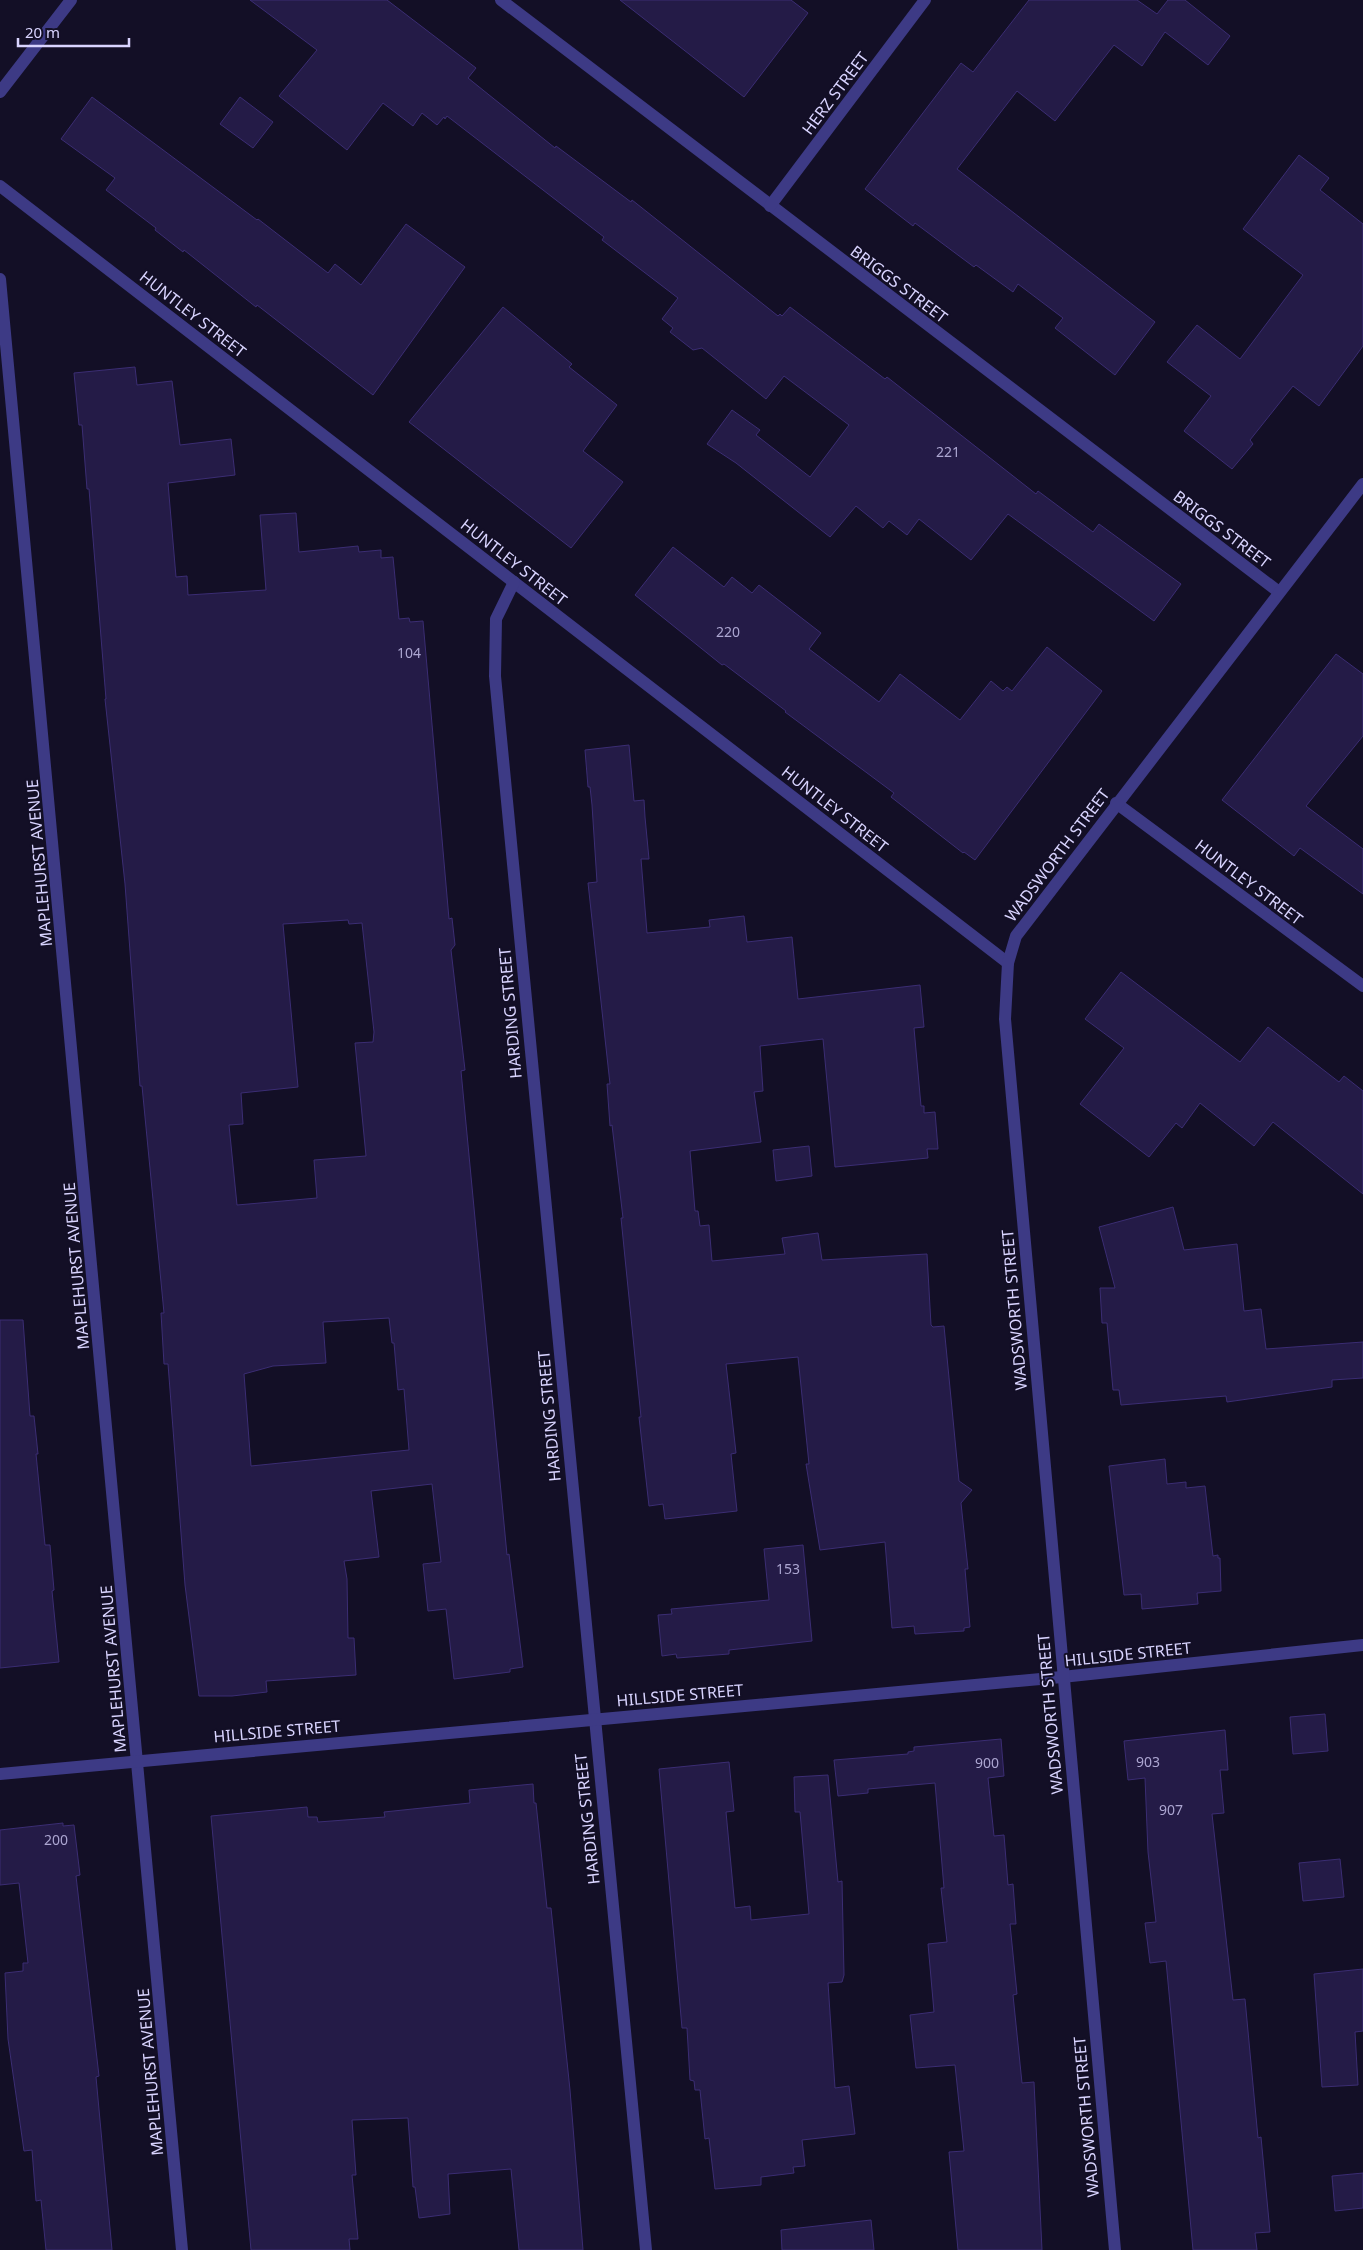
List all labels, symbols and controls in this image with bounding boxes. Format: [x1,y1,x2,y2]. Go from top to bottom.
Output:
scale bar [18,15,129,47]
text: 20 m [25,22,60,42]
street label: HERZ STREET [797,47,873,139]
street label: BRIGGS STREET [846,240,952,328]
street label: HUNTLEY STREET [135,265,251,363]
house number: 221 [936,442,960,461]
street label: BRIGGS STREET [1169,485,1275,573]
street label: HUNTLEY STREET [456,513,572,611]
house number: 220 [716,622,740,641]
house number: 104 [397,643,421,662]
street label: HUNTLEY STREET [777,760,893,858]
street label: MAPLEHURST AVENUE [21,778,57,948]
street label: WADSWORTH STREET [1000,784,1114,926]
street label: HUNTLEY STREET [1191,834,1307,930]
street label: HARDING STREET [493,946,527,1079]
street label: MAPLEHURST AVENUE [58,1181,94,1351]
street label: WADSWORTH STREET [996,1229,1032,1391]
street label: HARDING STREET [532,1349,566,1482]
house number: 153 [776,1559,800,1578]
street label: MAPLEHURST AVENUE [95,1584,131,1754]
street label: WADSWORTH STREET [1032,1633,1068,1795]
street label: HILLSIDE STREET [1064,1636,1193,1672]
street label: HILLSIDE STREET [616,1678,744,1712]
street label: HILLSIDE STREET [213,1714,341,1748]
street label: HARDING STREET [569,1752,605,1886]
house number: 903 [1136,1752,1160,1771]
house number: 900 [975,1753,999,1772]
house number: 907 [1159,1800,1183,1819]
house number: 200 [44,1830,68,1849]
street label: MAPLEHURST AVENUE [132,1987,168,2157]
street label: WADSWORTH STREET [1068,2036,1104,2198]

